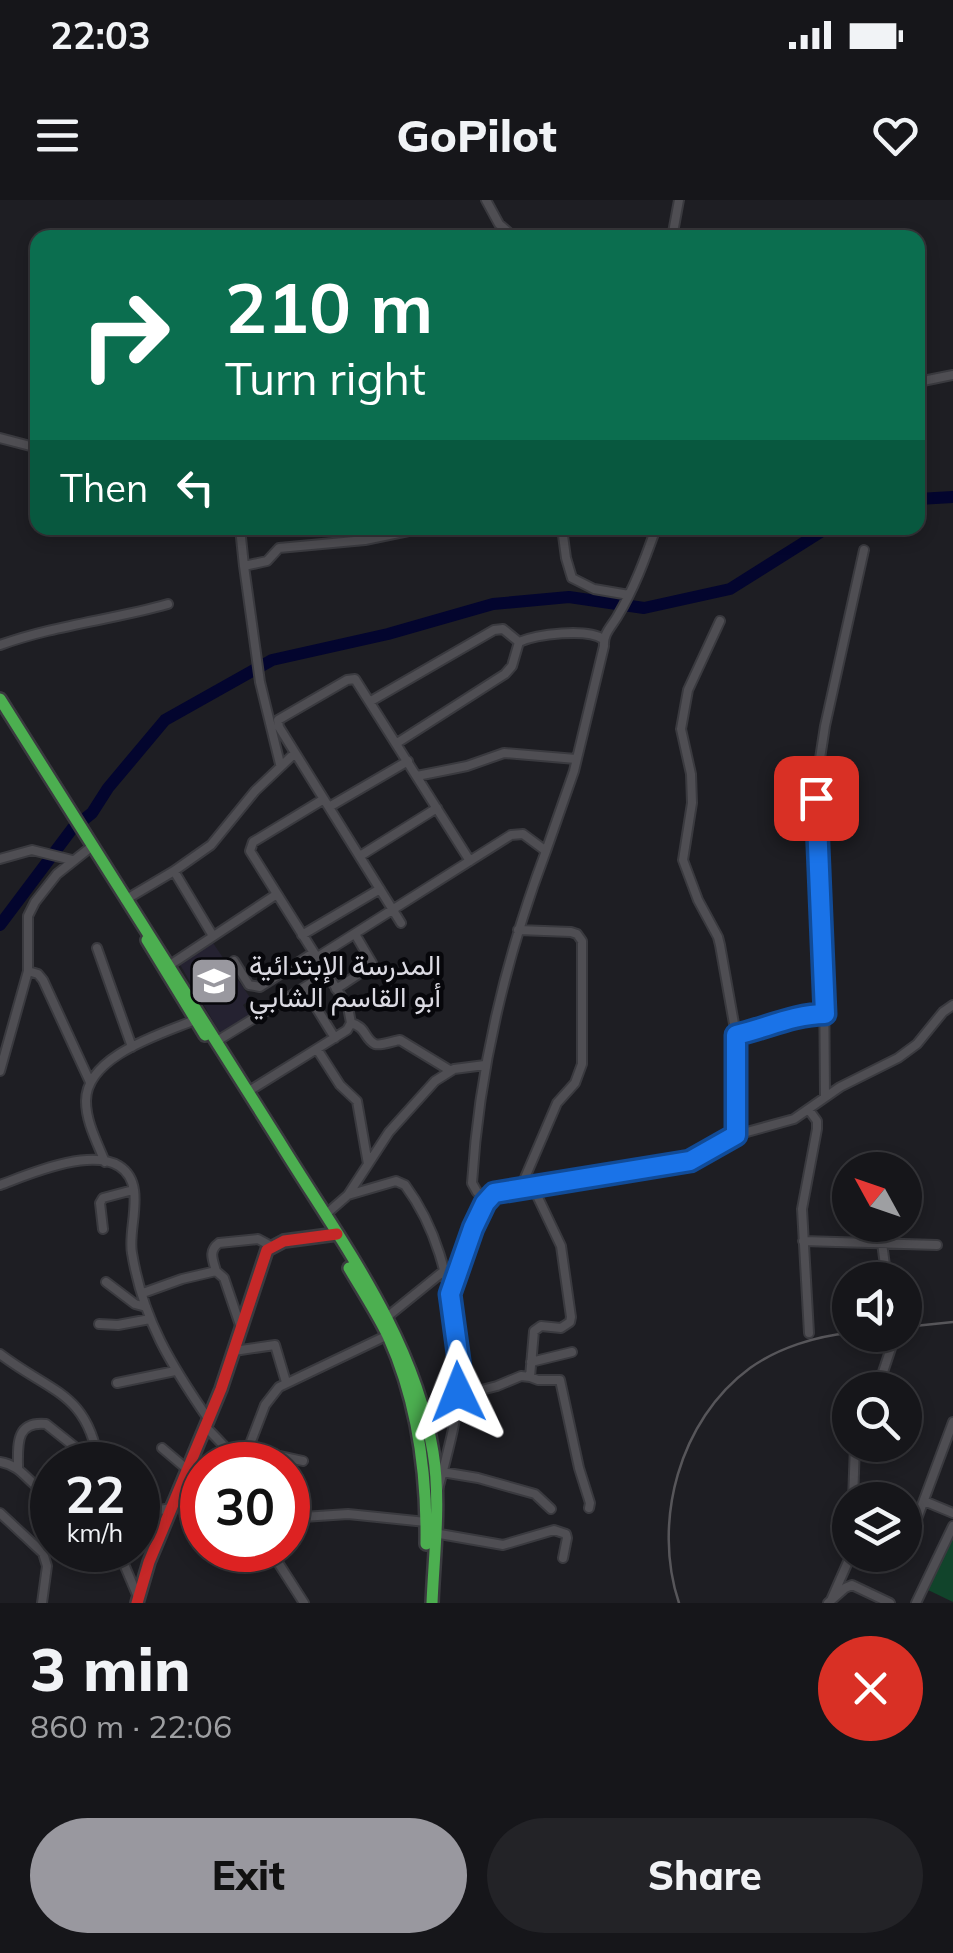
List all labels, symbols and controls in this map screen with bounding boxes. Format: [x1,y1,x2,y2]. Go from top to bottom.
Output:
text: 22:03 [50,11,151,59]
text: GoPilot [396,107,557,163]
icon: menu [30,108,85,163]
icon: heart [868,108,923,163]
text: 210 m [225,263,433,351]
icon: right [60,270,190,400]
text: Turn right [225,350,426,406]
icon: left [168,460,223,515]
text: Then [60,464,148,512]
pin [774,756,859,841]
icon: arrive [789,771,844,826]
place label: المدرسة الإبتدائية أبو القاسم الشابي [249,947,441,1020]
school or university icon: المدرسة الإبتدائية أبو القاسم الشابي [188,955,240,1007]
north arrow [832,1152,922,1242]
map controls [832,1152,922,1572]
button: sound [832,1262,922,1352]
position arrow [406,1340,510,1444]
button: search [832,1372,922,1462]
speed limit sign: 30 [180,1442,310,1572]
text: 22 [65,1463,125,1526]
button: layers [832,1482,922,1572]
text: km/h [67,1517,123,1548]
text: 3 min [30,1631,191,1706]
button: close [818,1636,923,1741]
text: 860 m · 22:06 [30,1706,232,1746]
button: Exit [30,1818,467,1933]
button: Share [487,1818,923,1933]

